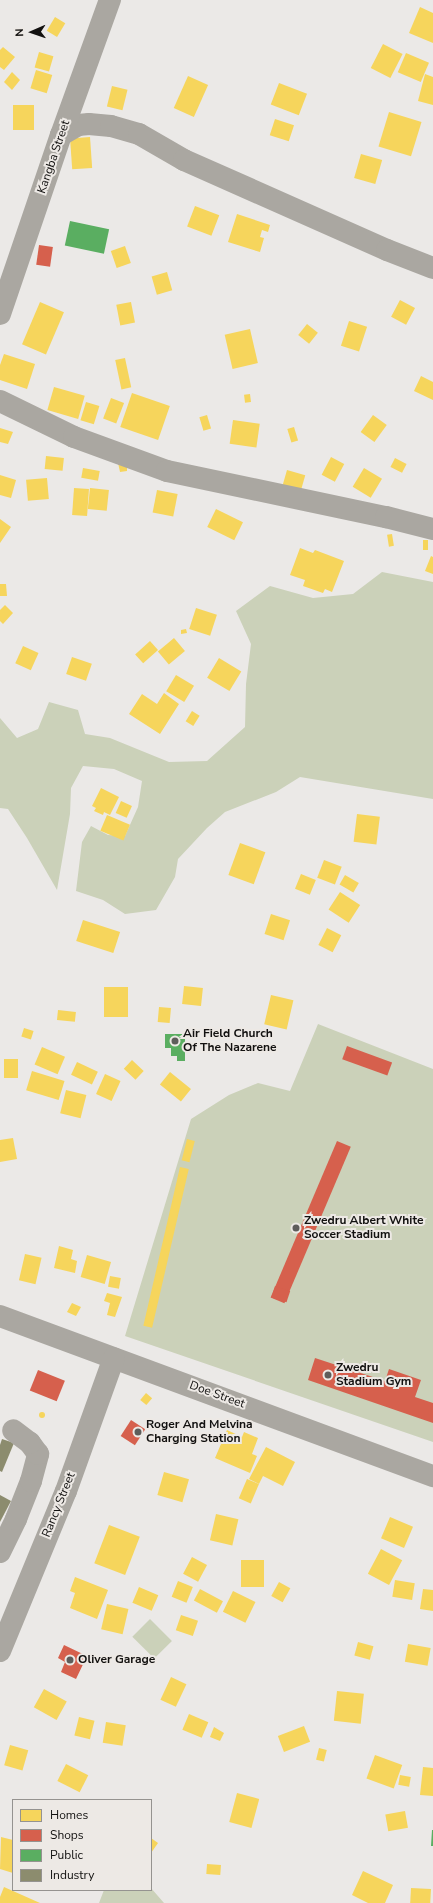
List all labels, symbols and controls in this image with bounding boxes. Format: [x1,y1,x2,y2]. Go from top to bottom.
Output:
north arrow [12,12,52,52]
text: N [12,28,27,37]
street label: Kangba Street [35,118,73,196]
place label: Air Field Church Of The Nazarene [183,1027,277,1055]
marker: Air Field Church Of The Nazarene [170,1036,180,1046]
place label: Zwedru Albert White Soccer Stadium [304,1214,423,1242]
marker: Zwedru Albert White Soccer Stadium [291,1223,301,1233]
place label: Zwedru Stadium Gym [336,1361,411,1389]
marker: Zwedru Stadium Gym [323,1370,333,1380]
street label: Doe Street [187,1378,247,1412]
place label: Roger And Melvina Charging Station [146,1418,253,1446]
marker: Roger And Melvina Charging Station [133,1427,143,1437]
street label: Rancy Street [39,1470,79,1540]
place label: Oliver Garage [78,1653,155,1667]
marker: Oliver Garage [65,1655,75,1665]
legend [12,1799,152,1891]
text: Homes [50,1807,88,1823]
text: Shops [50,1827,84,1843]
text: Public [50,1847,83,1863]
text: Industry [50,1867,94,1883]

